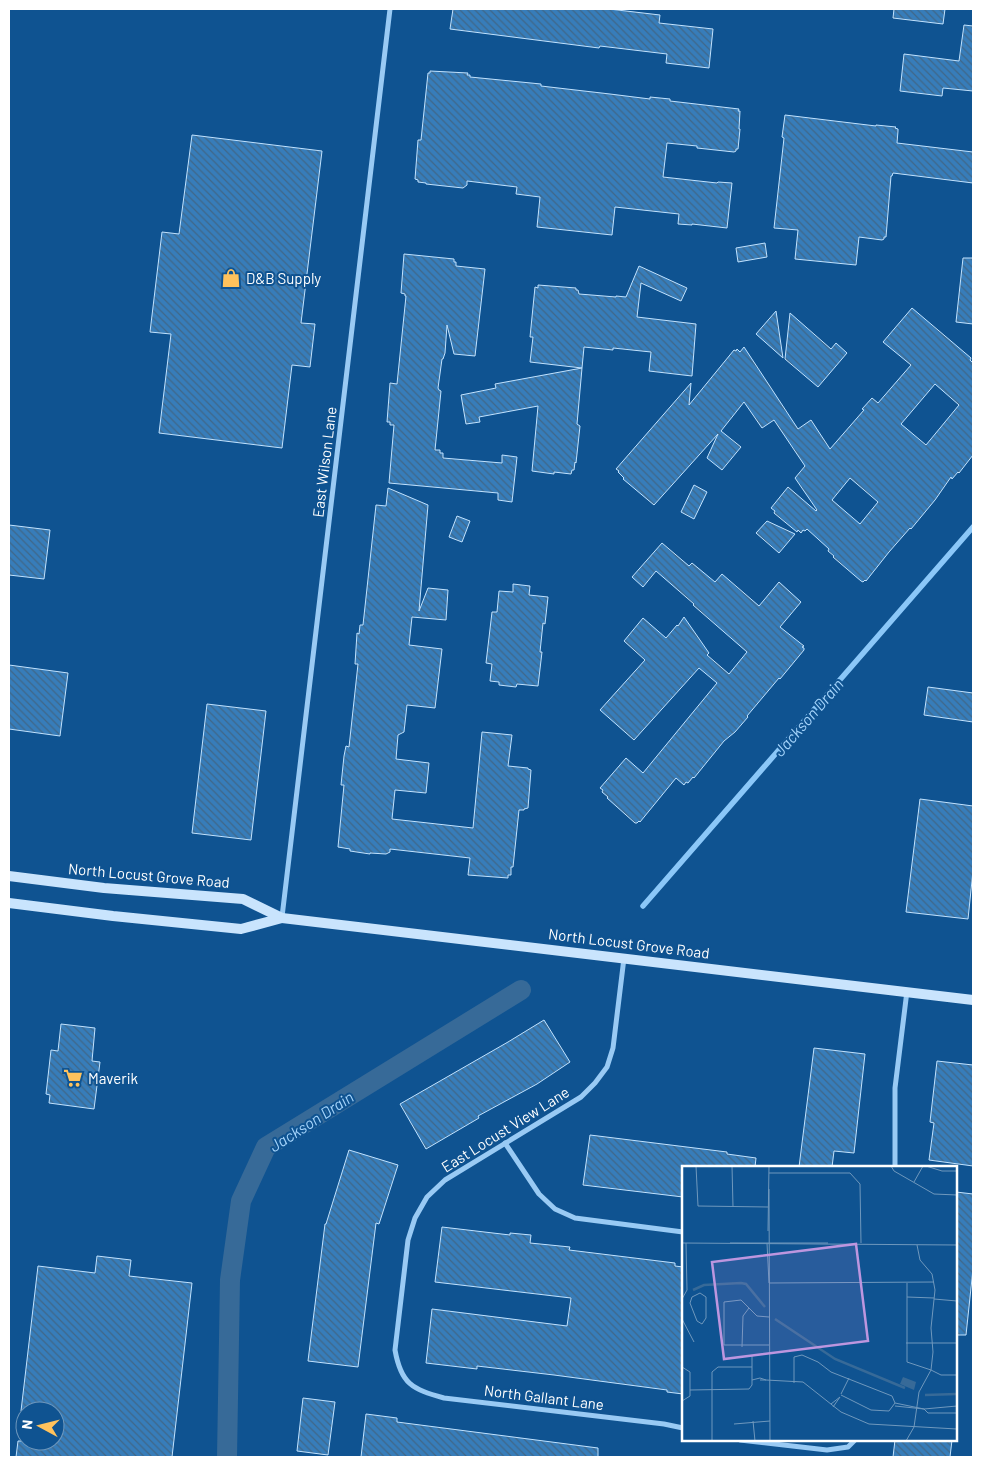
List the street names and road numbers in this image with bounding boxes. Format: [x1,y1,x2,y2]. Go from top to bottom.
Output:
street label: East Wilson Lane [308,406,340,518]
street label: North Locust Grove Road [67,859,231,891]
street label: North Locust Grove Road [547,924,711,962]
street label: East Locust View Lane [438,1082,572,1176]
street label: North Gallant Lane [483,1381,605,1413]

